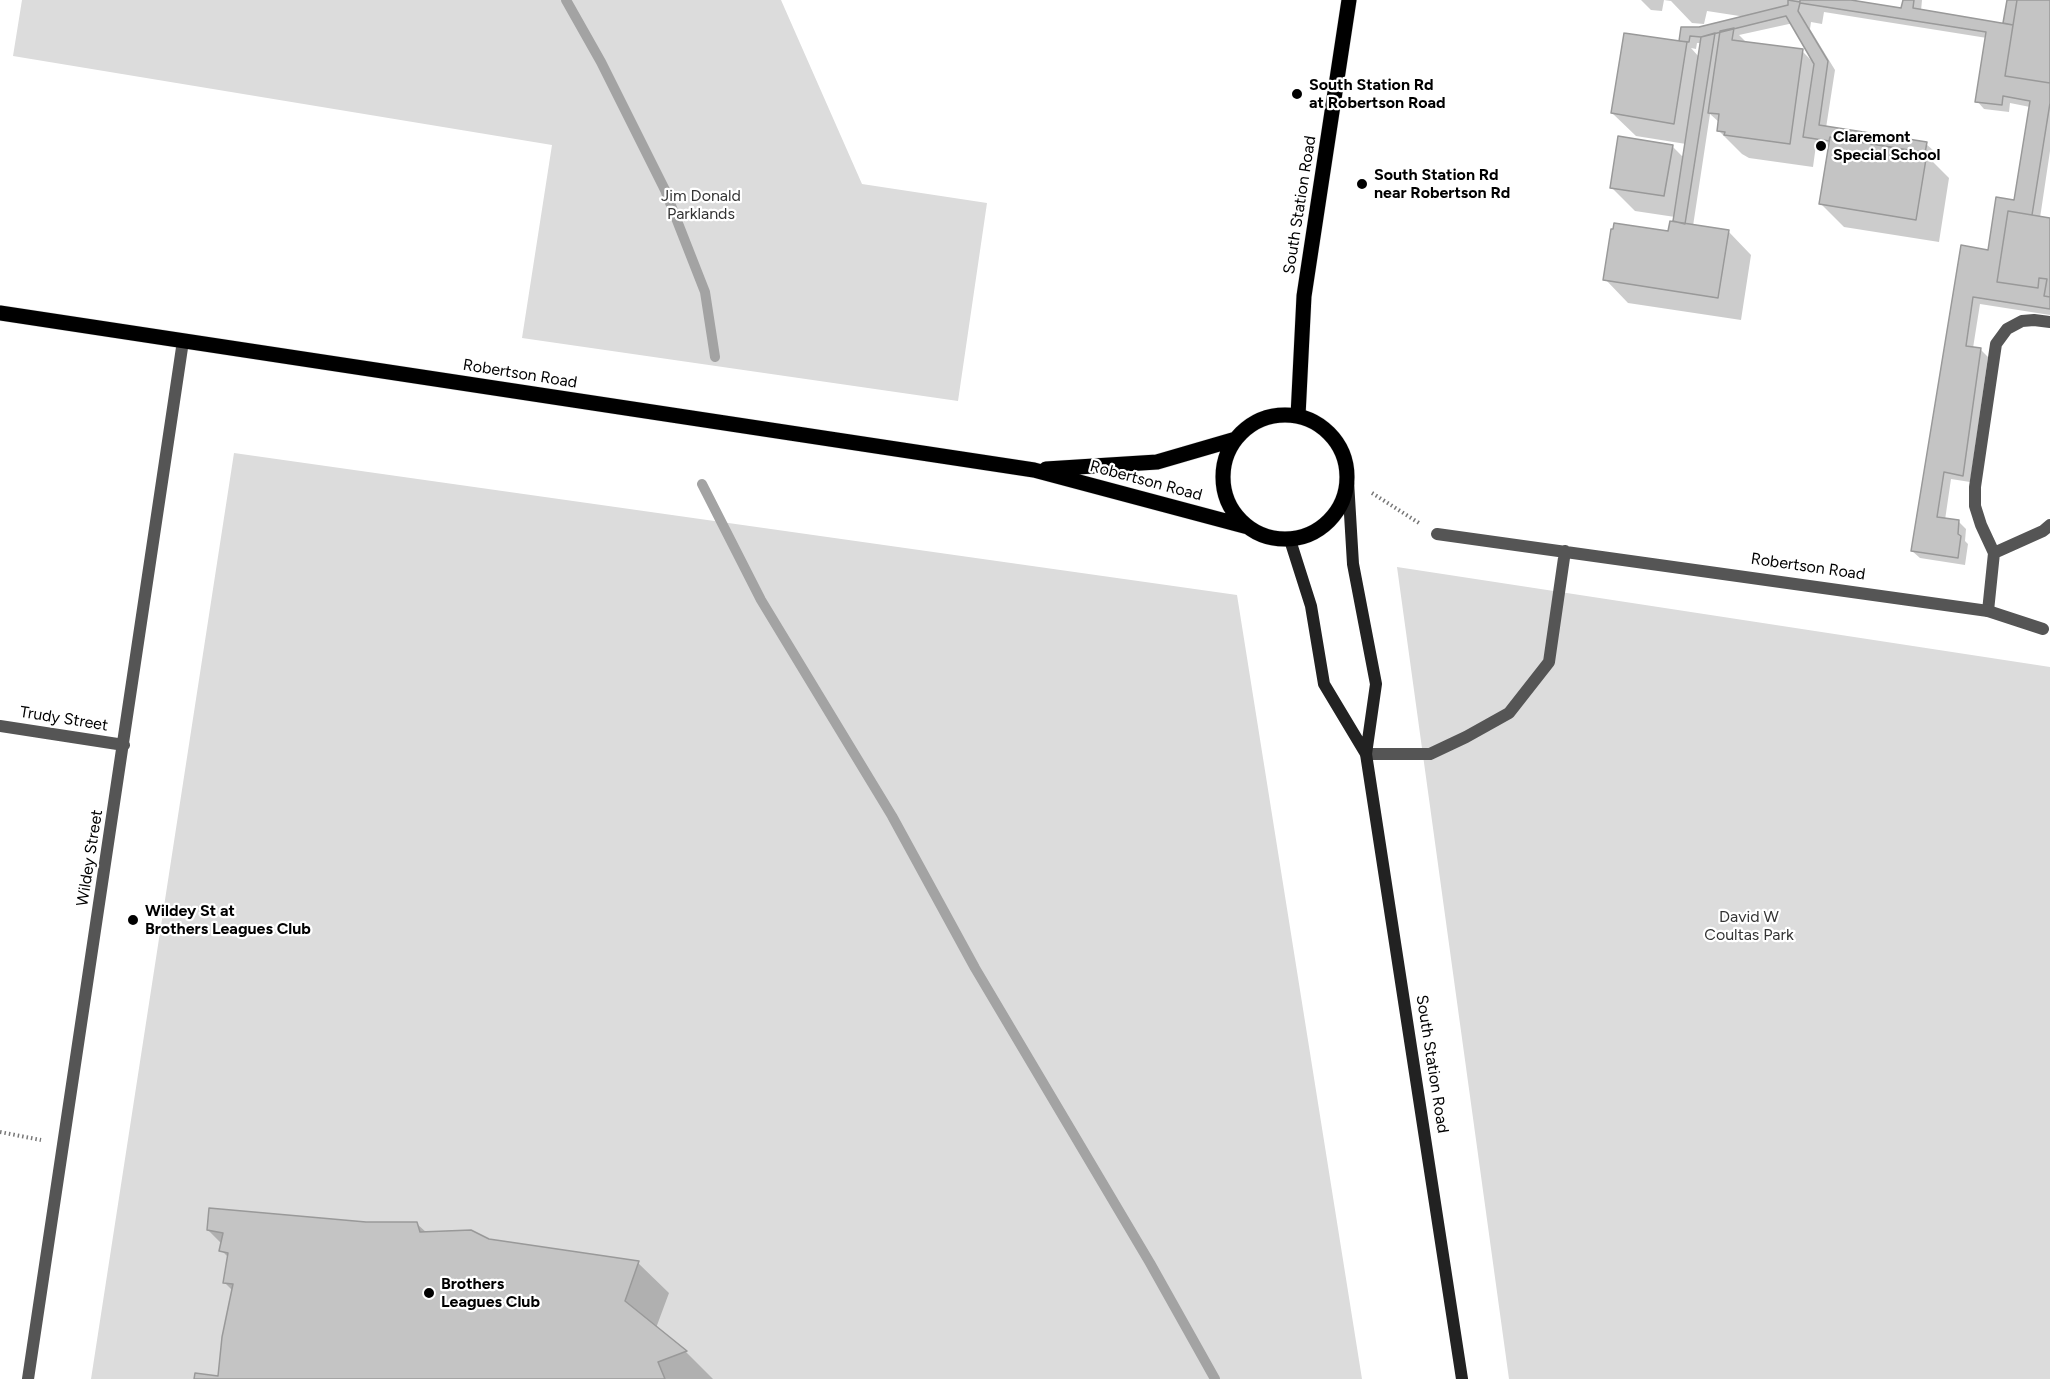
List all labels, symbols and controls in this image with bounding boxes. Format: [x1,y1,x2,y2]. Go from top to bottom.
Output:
place label: South Station Rd at Robertson Road [1309,75,1446,113]
marker: South Station Rd at Robertson Road [1290,87,1304,101]
place label: Claremont Special School [1833,127,1940,165]
street label: South Station Road [1280,135,1320,275]
marker: Claremont Special School [1814,139,1828,153]
place label: South Station Rd near Robertson Rd [1374,165,1510,203]
marker: South Station Rd near Robertson Rd [1355,177,1369,191]
park label: Jim Donald Parklands [661,186,741,224]
street label: Robertson Road [462,355,578,393]
street label: Robertson Road [1088,457,1204,505]
street label: Robertson Road [1750,549,1866,585]
street label: Trudy Street [19,703,109,735]
street label: Wildey Street [73,808,107,908]
place label: Wildey St at Brothers Leagues Club [145,901,311,939]
park label: David W Coultas Park [1704,907,1794,945]
marker: Wildey St at Brothers Leagues Club [126,913,140,927]
street label: South Station Road [1412,994,1452,1134]
place label: Brothers Leagues Club [441,1274,540,1312]
marker: Brothers Leagues Club [422,1286,436,1300]

